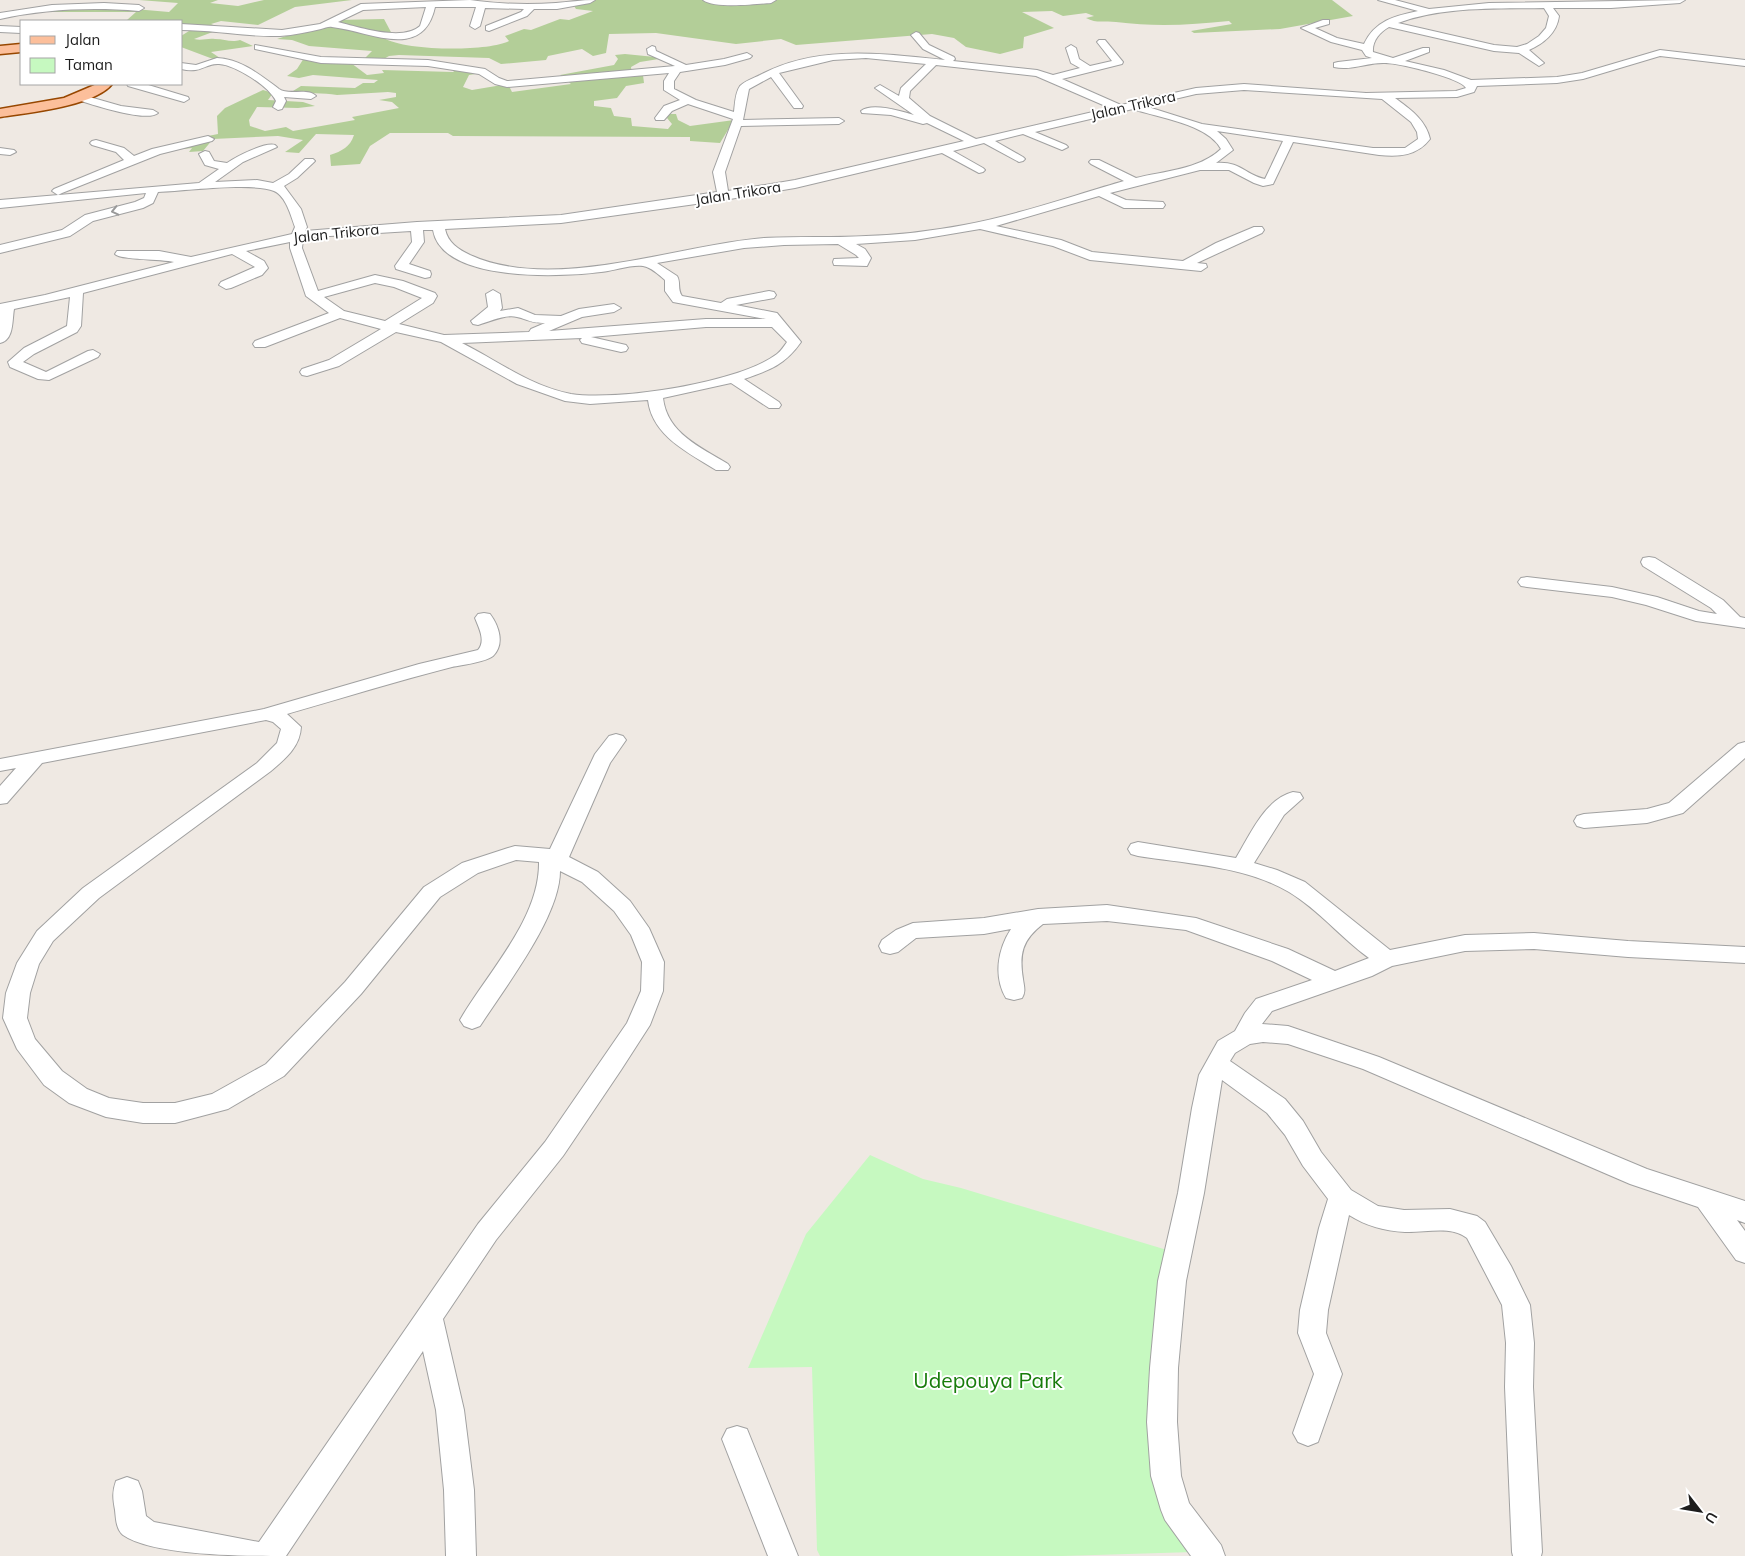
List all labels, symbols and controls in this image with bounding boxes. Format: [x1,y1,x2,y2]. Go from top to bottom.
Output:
legend [20,20,182,85]
text: Jalan [65,30,100,49]
text: Taman [65,55,113,74]
street label: Jalan Trikora [1089,86,1177,124]
street label: Jalan Trikora [694,177,782,209]
one-way arrow [110,205,119,216]
street label: Jalan Trikora [292,219,380,247]
park label: Udepouya Park [913,1367,1063,1393]
north arrow [1675,1486,1725,1536]
text: U [1701,1509,1722,1527]

